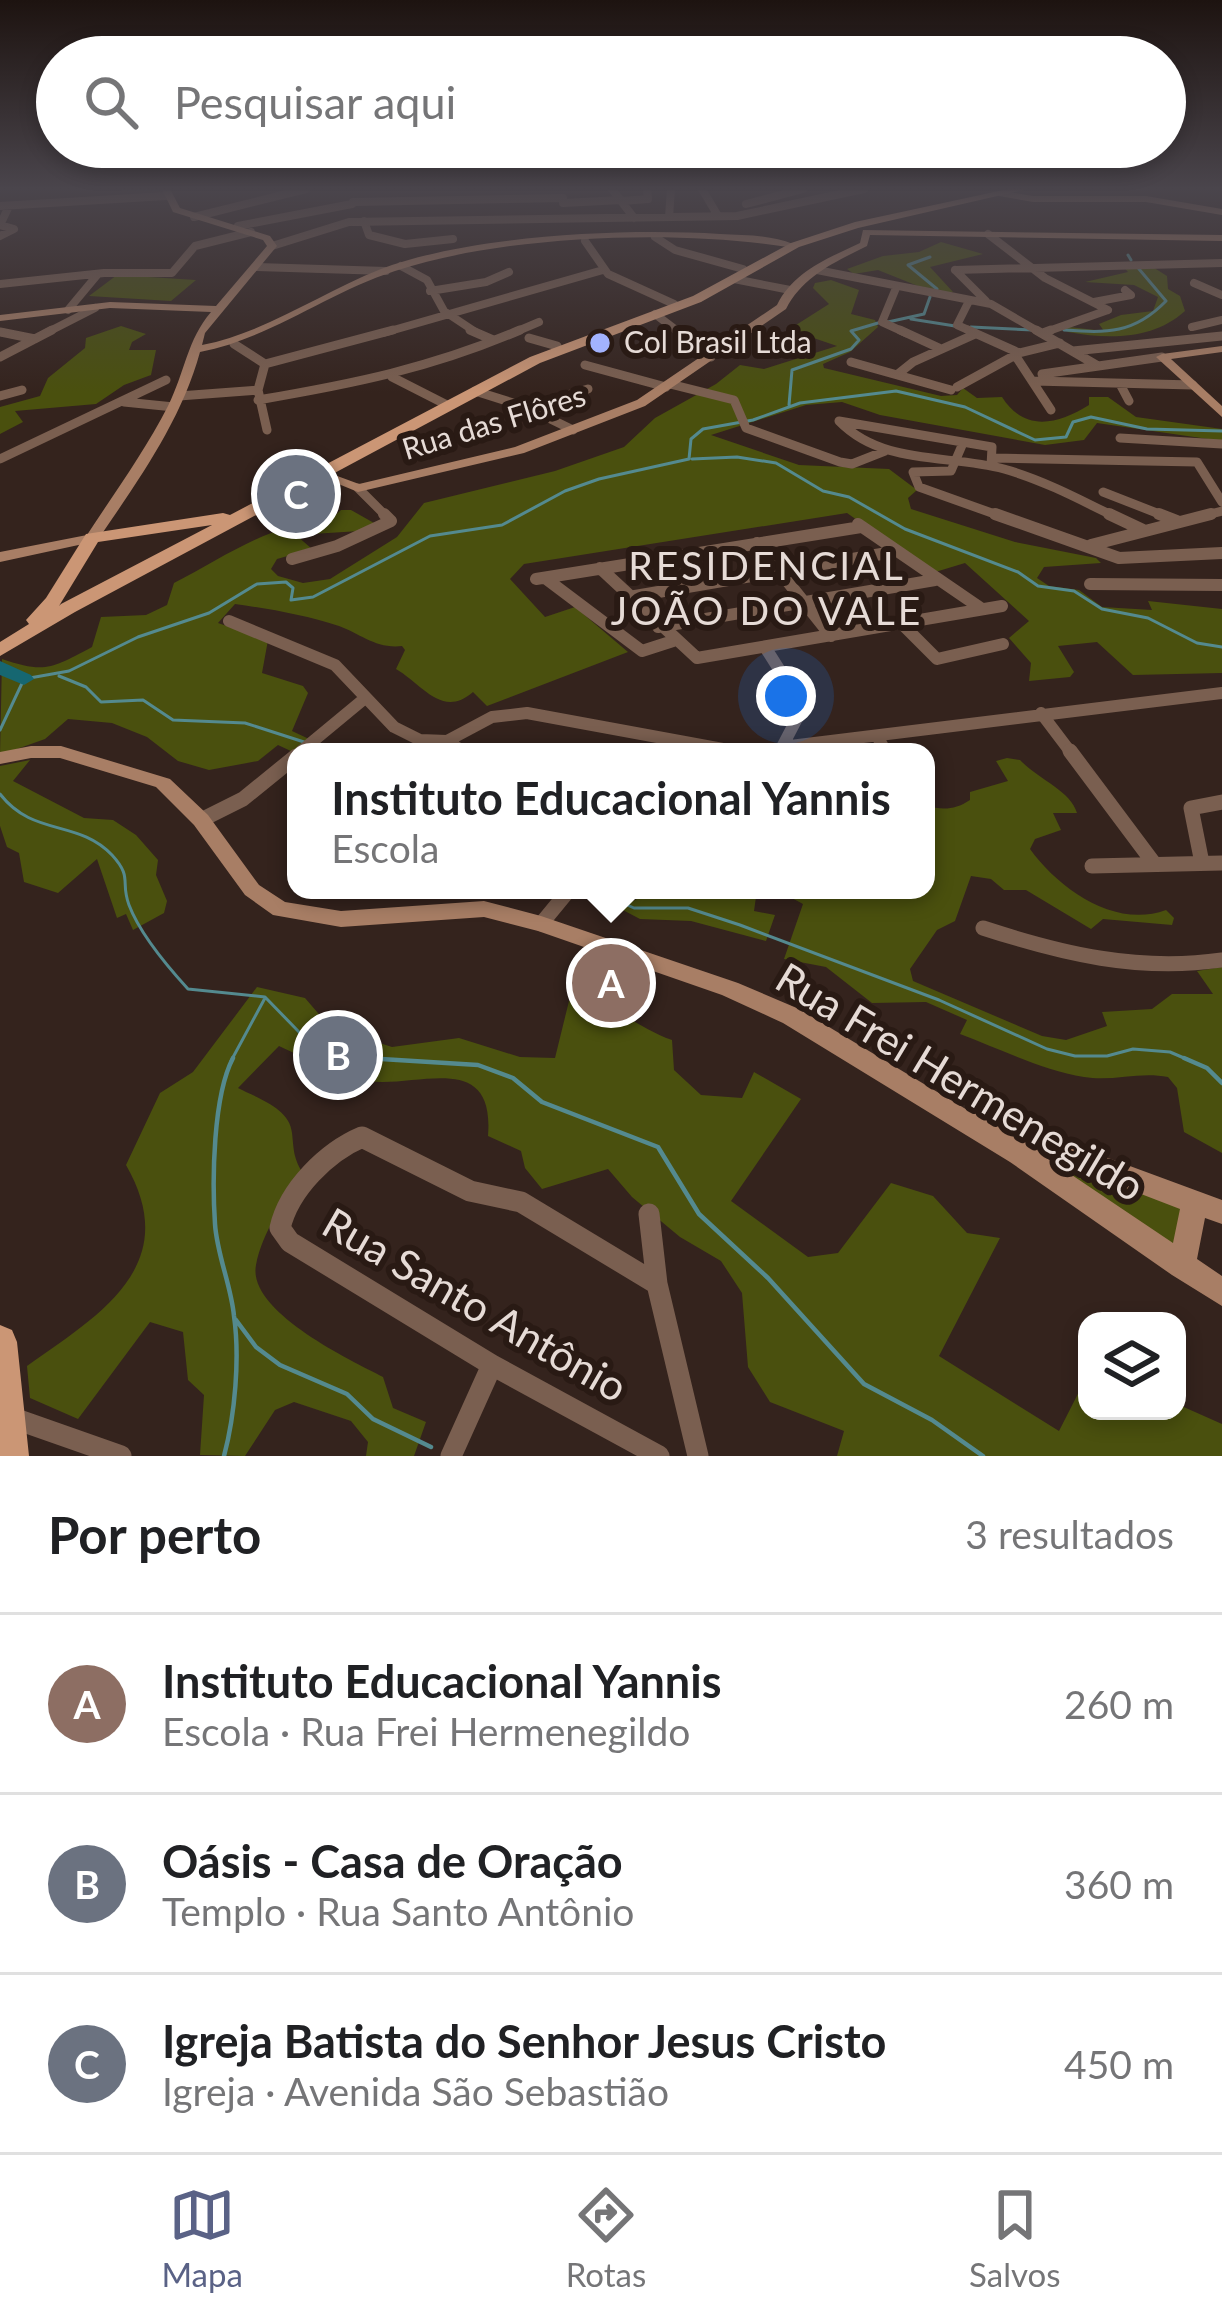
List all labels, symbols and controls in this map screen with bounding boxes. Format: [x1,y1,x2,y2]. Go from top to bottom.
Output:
search box [36,36,1186,168]
icon: search [78,69,144,135]
text: Pesquisar aqui [174,75,456,129]
place label: Col Brasil Ltda [624,323,812,359]
marker: Col Brasil Ltda [587,330,613,356]
street label: Rua das Flôres [397,376,589,466]
pin: C [257,449,335,539]
district label: RESIDENCIAL JOÃO DO VALE [611,542,923,633]
your location [756,666,816,726]
popup [287,743,935,899]
text: Instituto Educacional Yannis [331,771,891,825]
text: Escola [331,825,439,871]
pin: A [572,938,650,1028]
street label: Rua Frei Hermenegildo [768,951,1154,1211]
pin: B [299,1010,377,1100]
street label: Rua Santo Antônio [315,1197,636,1411]
map controls [1078,1312,1186,1420]
button: layers [1078,1312,1186,1420]
text: Por perto [48,1504,261,1565]
text: 3 resultados [965,1511,1174,1557]
text: Instituto Educacional Yannis [162,1654,721,1708]
text: A [73,1681,101,1727]
text: 260 m [1064,1681,1174,1727]
text: Escola · Rua Frei Hermenegildo [162,1708,690,1754]
text: Oásis - Casa de Oração [162,1834,623,1888]
text: B [74,1861,100,1907]
text: 360 m [1064,1861,1174,1907]
text: Templo · Rua Santo Antônio [162,1888,634,1934]
text: Igreja Batista do Senhor Jesus Cristo [162,2014,886,2068]
text: C [74,2041,100,2087]
text: 450 m [1064,2041,1174,2087]
text: Igreja · Avenida São Sebastião [162,2068,669,2114]
tab: Mapa [161,2182,243,2294]
tab: Rotas [566,2182,646,2294]
tab: Salvos [969,2182,1061,2294]

